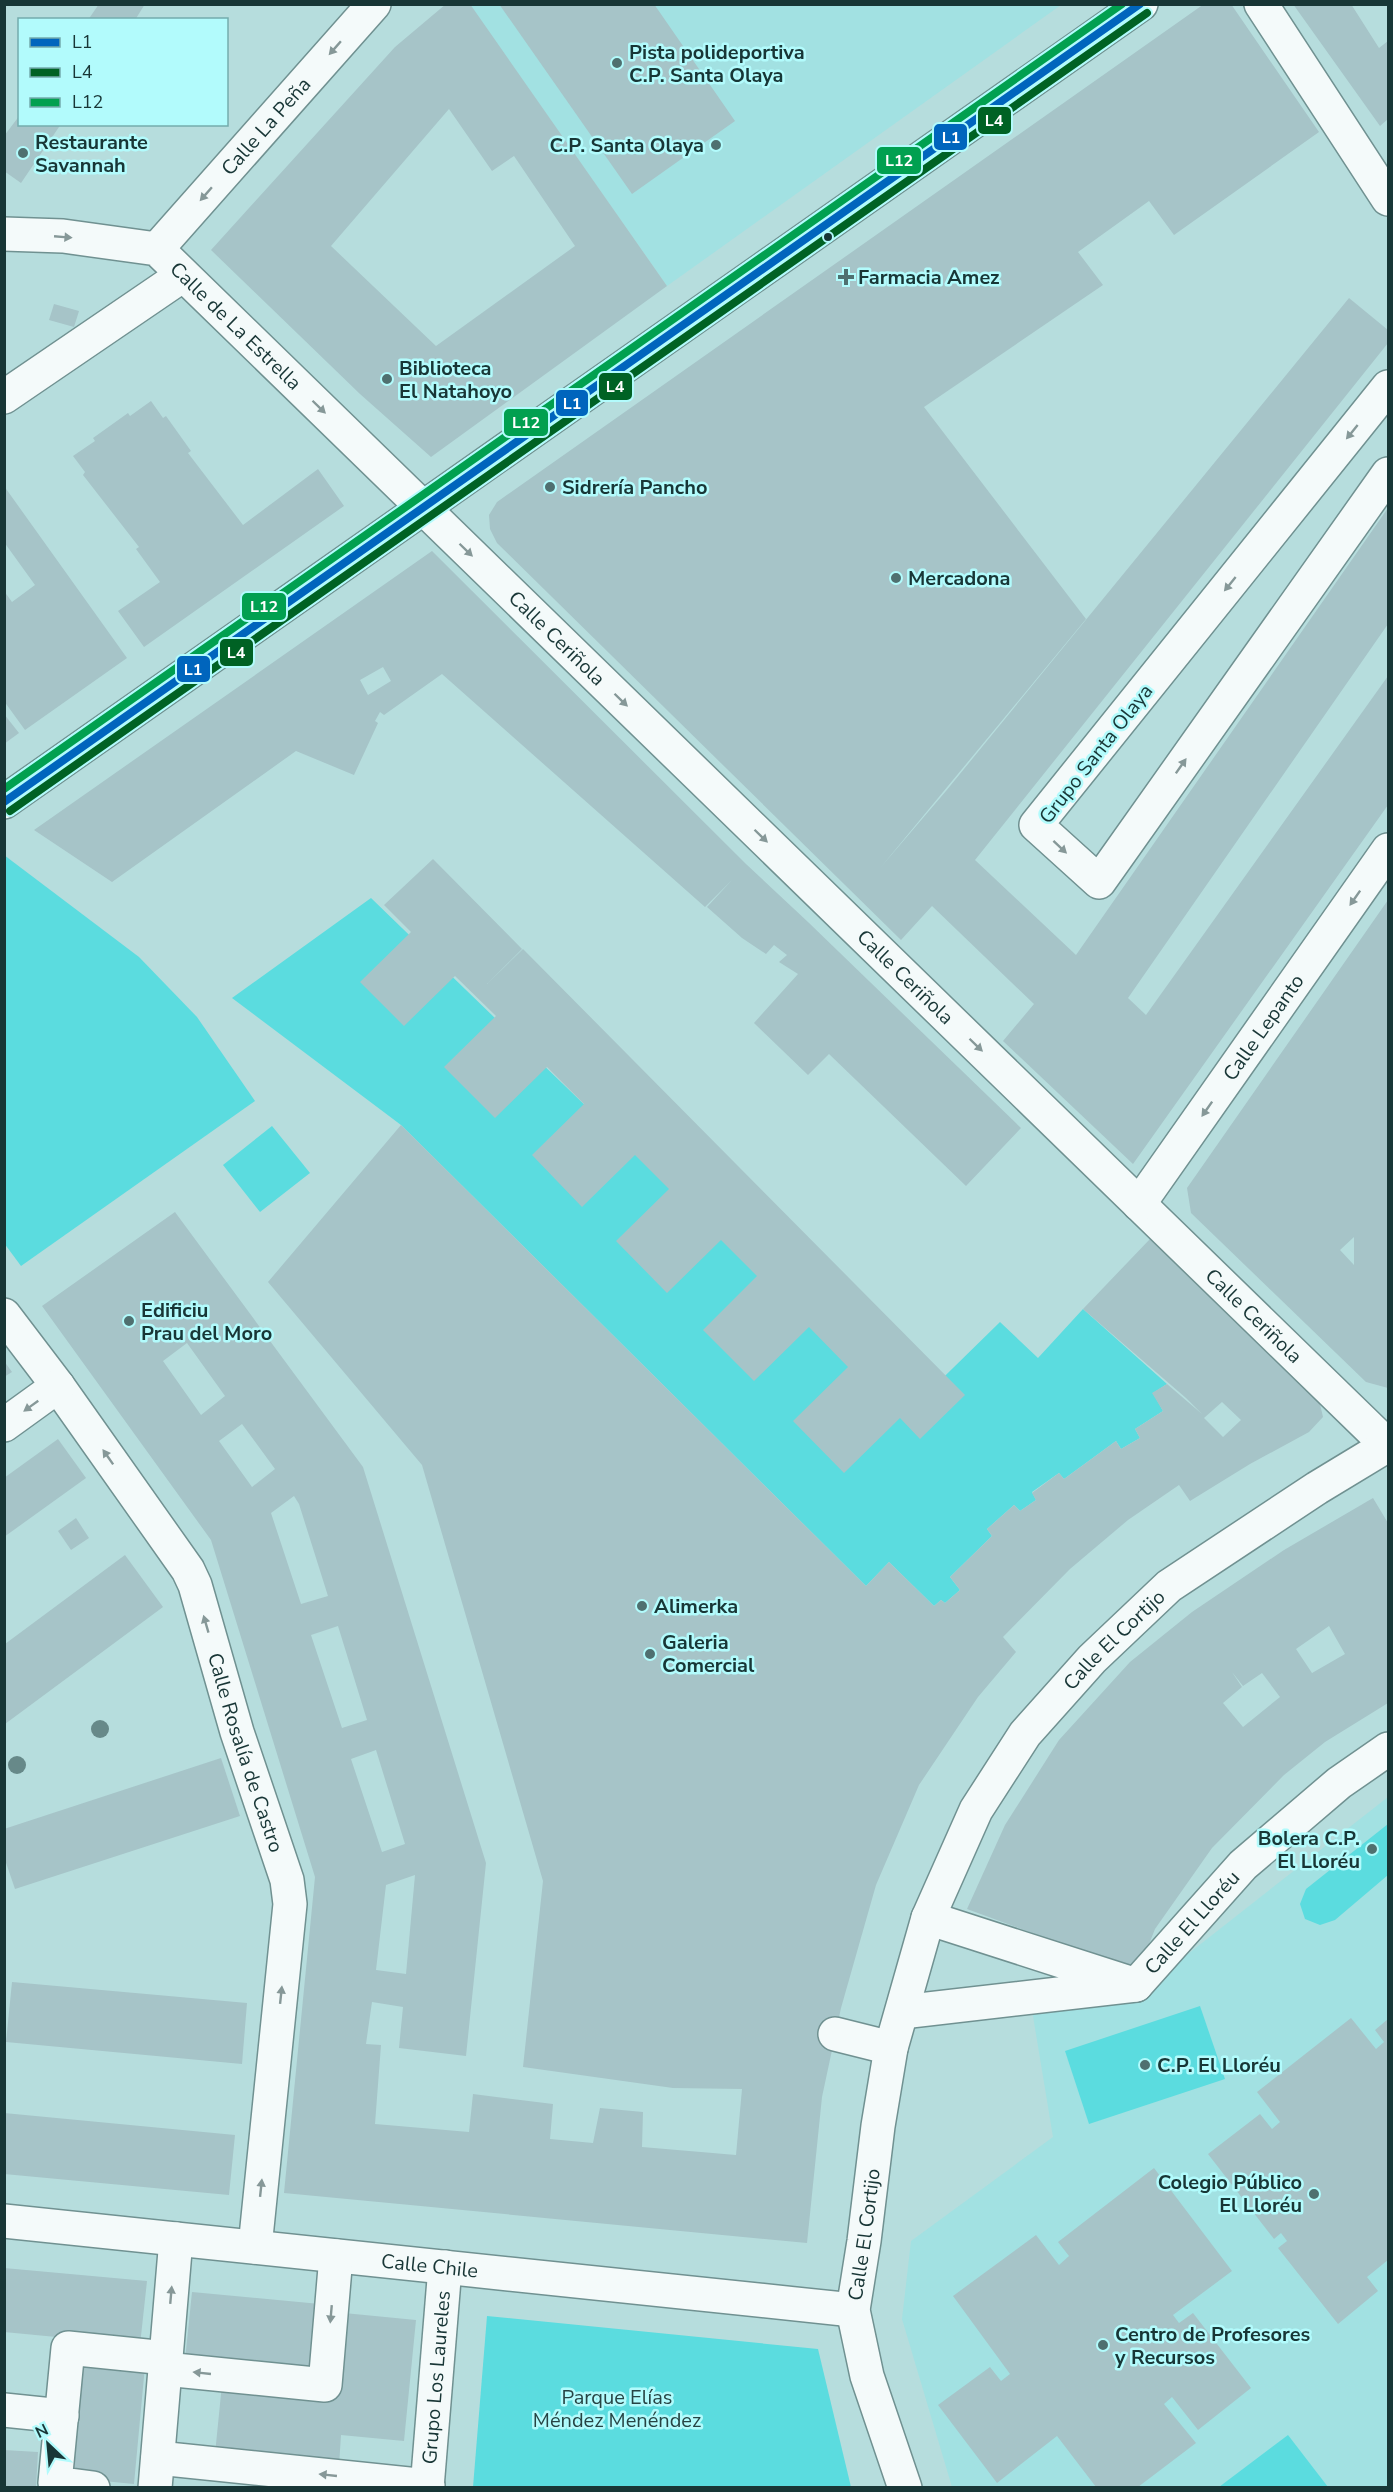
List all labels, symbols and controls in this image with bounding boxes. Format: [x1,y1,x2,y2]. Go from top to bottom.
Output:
legend [18,18,228,126]
text: L1 [72,30,93,54]
place label: Pista polideportiva C.P. Santa Olaya [629,39,805,89]
one-way arrow [329,40,342,55]
marker: Pista polideportiva C.P. Santa Olaya [610,56,624,70]
text: L4 [72,60,93,84]
street label: Calle La Peña [215,71,317,181]
text: L12 [72,90,103,114]
line badge: L4 [977,106,1012,135]
text: L4 [985,110,1004,132]
line badge: L1 [933,123,968,151]
text: L1 [942,127,960,149]
place label: Restaurante Savannah [35,129,148,179]
place label: C.P. Santa Olaya [549,132,704,159]
marker: C.P. Santa Olaya [709,138,723,152]
marker: Restaurante Savannah [16,146,30,160]
line badge: L12 [876,146,922,175]
text: L12 [885,150,913,172]
one-way arrow [199,187,213,202]
unlabelled marker [822,231,834,243]
one-way arrow [53,232,72,242]
street label: Calle de La Estrella [164,256,308,396]
place label: Farmacia Amez [858,264,1000,291]
marker: Farmacia Amez [839,270,853,284]
place label: Biblioteca El Natahoyo [399,355,512,405]
marker: Biblioteca El Natahoyo [380,372,394,386]
line badge: L4 [598,372,633,401]
text: L4 [606,376,625,398]
line badge: L1 [555,389,589,417]
text: L1 [563,393,581,415]
one-way arrow [312,400,326,414]
line badge: L12 [503,408,549,437]
text: L12 [512,412,540,434]
one-way arrow [1346,425,1358,440]
place label: Sidrería Pancho [562,474,707,501]
marker: Sidrería Pancho [543,480,557,494]
one-way arrow [459,542,473,556]
place label: Mercadona [908,565,1010,592]
marker: Mercadona [889,571,903,585]
one-way arrow [1224,577,1236,592]
street label: Calle Ceriñola [503,585,612,691]
line badge: L12 [241,592,287,621]
text: L12 [250,596,278,618]
line badge: L4 [219,638,254,667]
text: L4 [227,642,246,664]
line badge: L1 [176,655,211,683]
text: L1 [184,659,202,681]
street label: Grupo Santa Olaya [1033,679,1159,829]
one-way arrow [614,693,628,707]
one-way arrow [1175,758,1187,774]
one-way arrow [753,829,767,843]
one-way arrow [1053,840,1068,854]
one-way arrow [1350,890,1361,906]
street label: Calle Ceriñola [851,923,960,1030]
street label: Calle Lepanto [1216,969,1310,1086]
one-way arrow [969,1038,983,1052]
one-way arrow [1202,1101,1213,1117]
street label: Calle Ceriñola [1200,1262,1308,1369]
place label: Edificiu Prau del Moro [141,1297,272,1347]
marker: Edificiu Prau del Moro [122,1314,136,1328]
one-way arrow [24,1400,40,1412]
one-way arrow [102,1450,114,1466]
street label: Calle El Cortijo [1057,1583,1171,1696]
place label: Alimerka [654,1593,738,1620]
marker: Alimerka [635,1599,649,1613]
one-way arrow [201,1615,210,1633]
place label: Galeria Comercial [662,1629,755,1679]
marker: Galeria Comercial [643,1647,657,1661]
street label: Calle Rosalía de Castro [202,1650,290,1856]
place label: Bolera C.P. El Lloréu [1258,1825,1360,1875]
marker: Bolera C.P. El Lloréu [1365,1842,1379,1856]
street label: Calle El Lloréu [1138,1865,1245,1980]
one-way arrow [276,1985,286,2004]
place label: C.P. El Lloréu [1157,2052,1281,2079]
marker: C.P. El Lloréu [1138,2058,1152,2072]
street label: Calle El Cortijo [841,2167,886,2303]
place label: Colegio Público El Lloréu [1158,2169,1302,2219]
one-way arrow [256,2179,266,2198]
marker: Colegio Público El Lloréu [1307,2187,1321,2201]
street label: Calle Chile [380,2247,479,2284]
one-way arrow [166,2285,176,2304]
street label: Grupo Los Laureles [415,2290,457,2465]
one-way arrow [326,2304,336,2323]
place label: Centro de Profesores y Recursos [1114,2321,1311,2371]
marker: Centro de Profesores y Recursos [1096,2338,1110,2352]
one-way arrow [192,2368,211,2378]
park label: Parque Elías Méndez Menéndez [533,2384,701,2434]
north arrow [18,2414,78,2474]
text: N [32,2419,52,2444]
one-way arrow [318,2470,337,2480]

